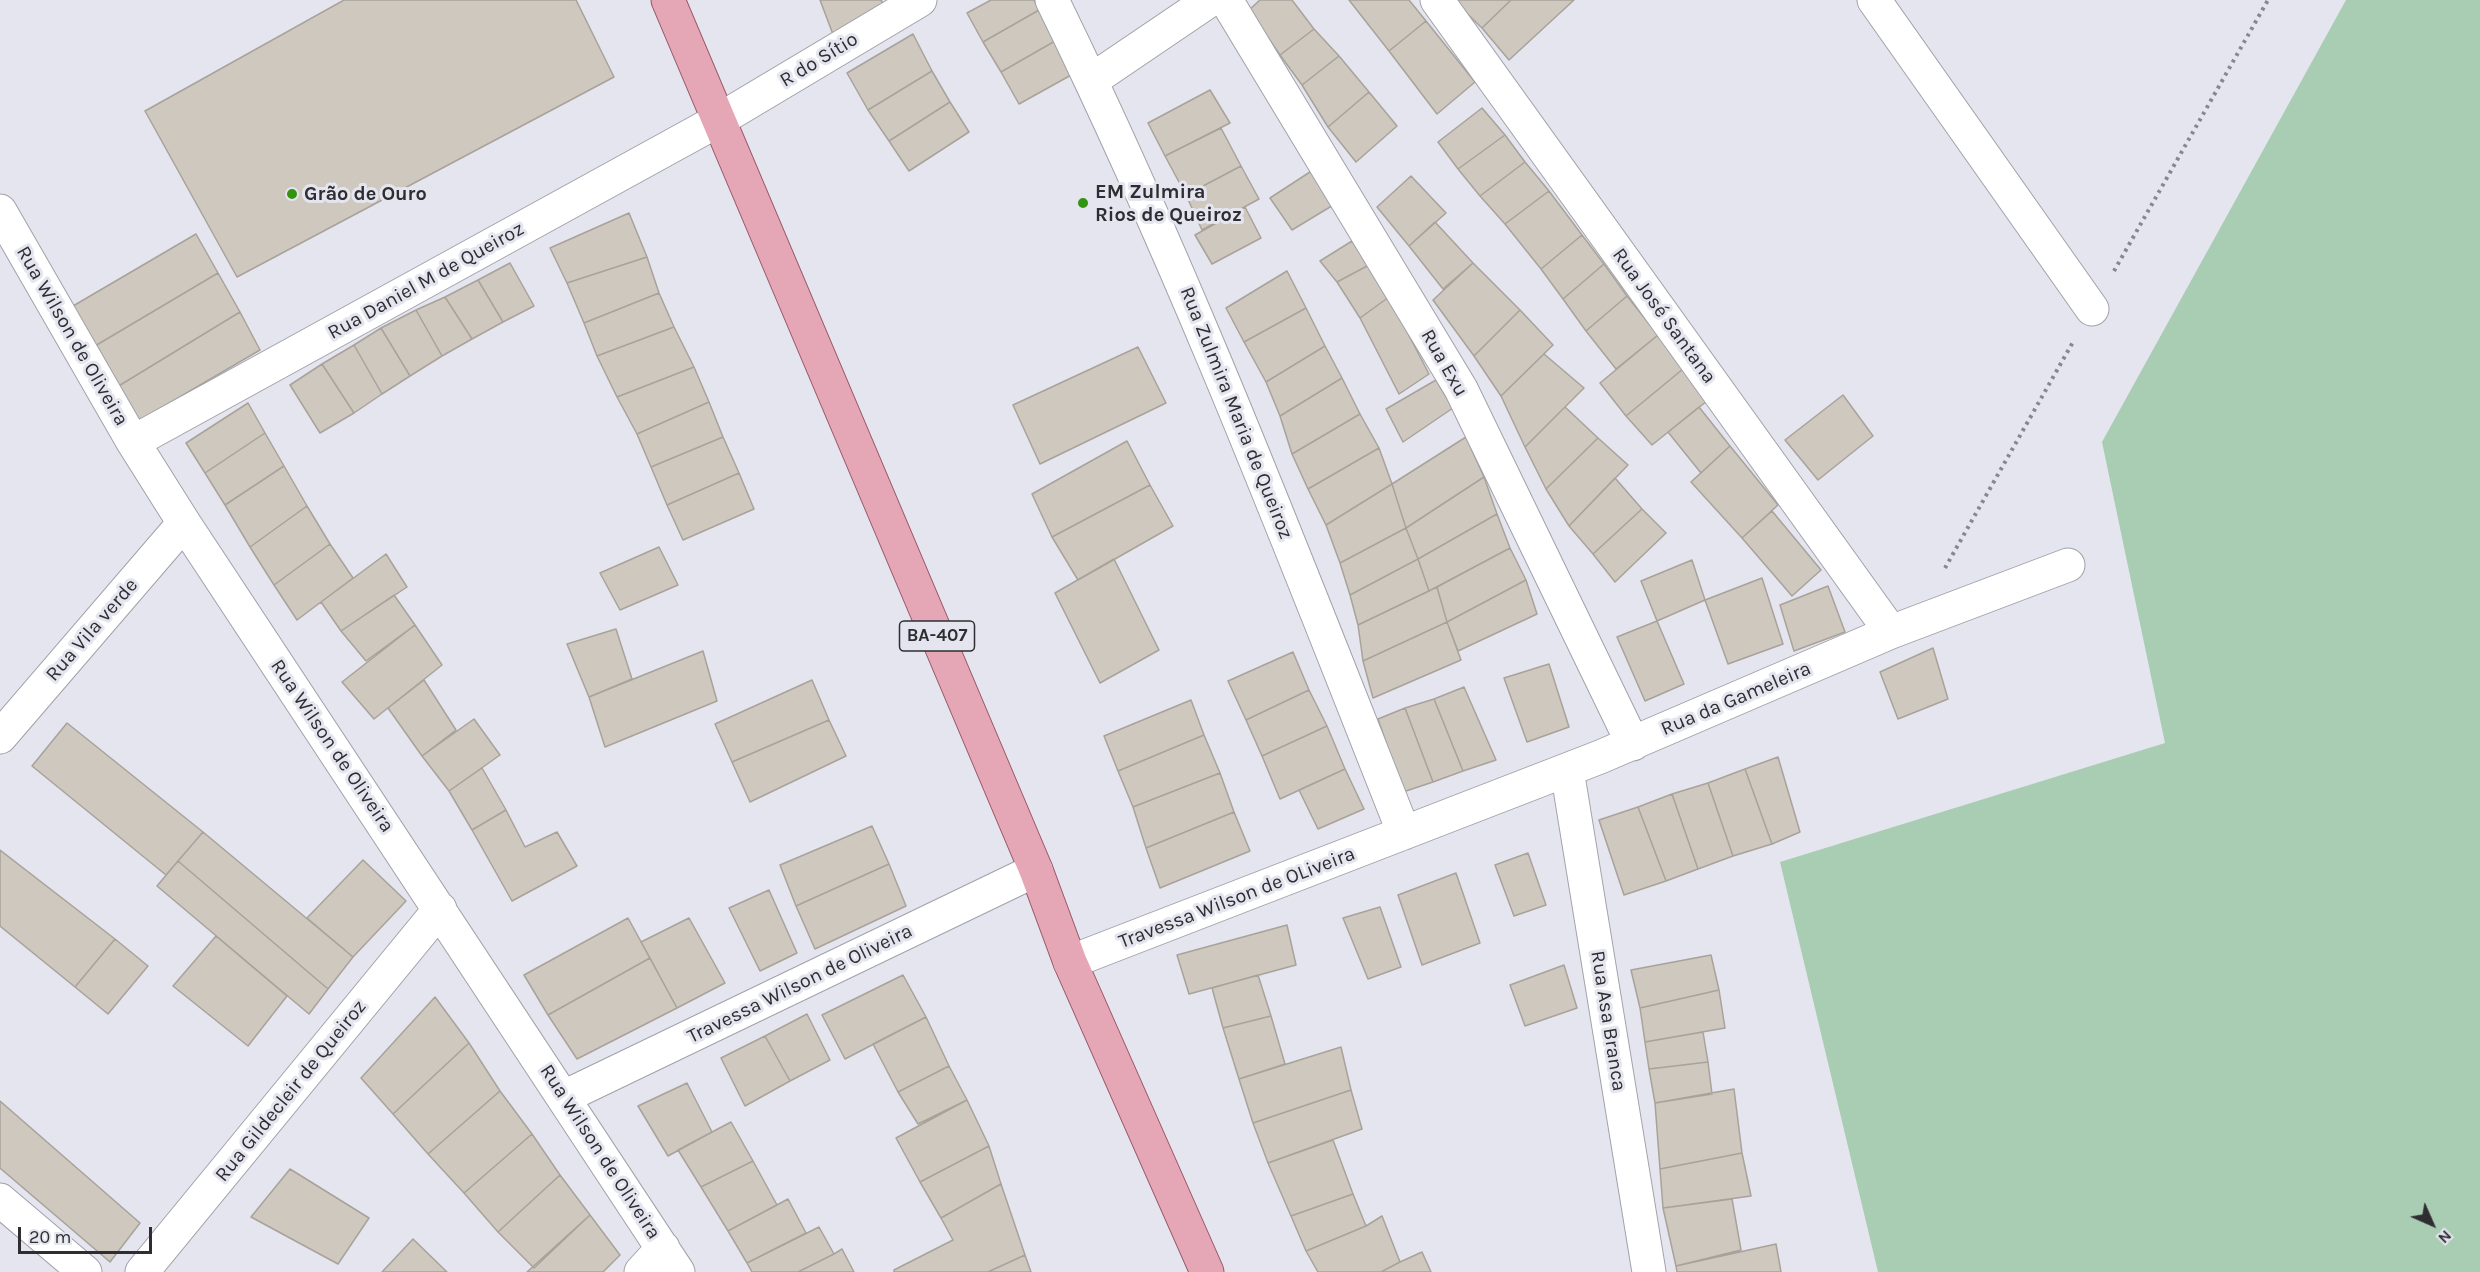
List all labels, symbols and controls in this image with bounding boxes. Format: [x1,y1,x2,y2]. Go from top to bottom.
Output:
street label: R do Sítio [776,27,862,93]
place label: EM Zulmira Rios de Queiroz [1095,180,1242,227]
place label: Grão de Ouro [304,182,427,206]
marker: Grão de Ouro [285,187,299,201]
marker: EM Zulmira Rios de Queiroz [1076,196,1090,210]
street label: Rua Daniel M de Queiroz [324,217,528,345]
street label: Rua Wilson de Oliveira [11,242,133,430]
street label: Rua José Santana [1607,244,1721,388]
street label: Rua Zulmira Maria de Queiroz [1174,283,1298,543]
street label: Rua Exu [1415,325,1473,401]
street label: Rua Vila verde [41,574,143,686]
road number: BA-407 [900,621,974,651]
street label: Rua Wilson de Oliveira [265,655,399,837]
street label: Rua da Gameleira [1657,657,1815,741]
street label: Travessa Wilson de OLiveira [1115,842,1359,954]
street label: Travessa Wilson de Oliveira [684,919,916,1049]
street label: Rua Asa Branca [1585,949,1631,1093]
street label: Rua Gildecleir de Queiroz [210,995,372,1187]
street label: Rua Wilson de Oliveira [534,1060,666,1244]
north arrow [2402,1194,2462,1254]
scale bar [21,1215,154,1253]
text: 20 m [29,1226,71,1248]
text: N [2434,1226,2456,1248]

